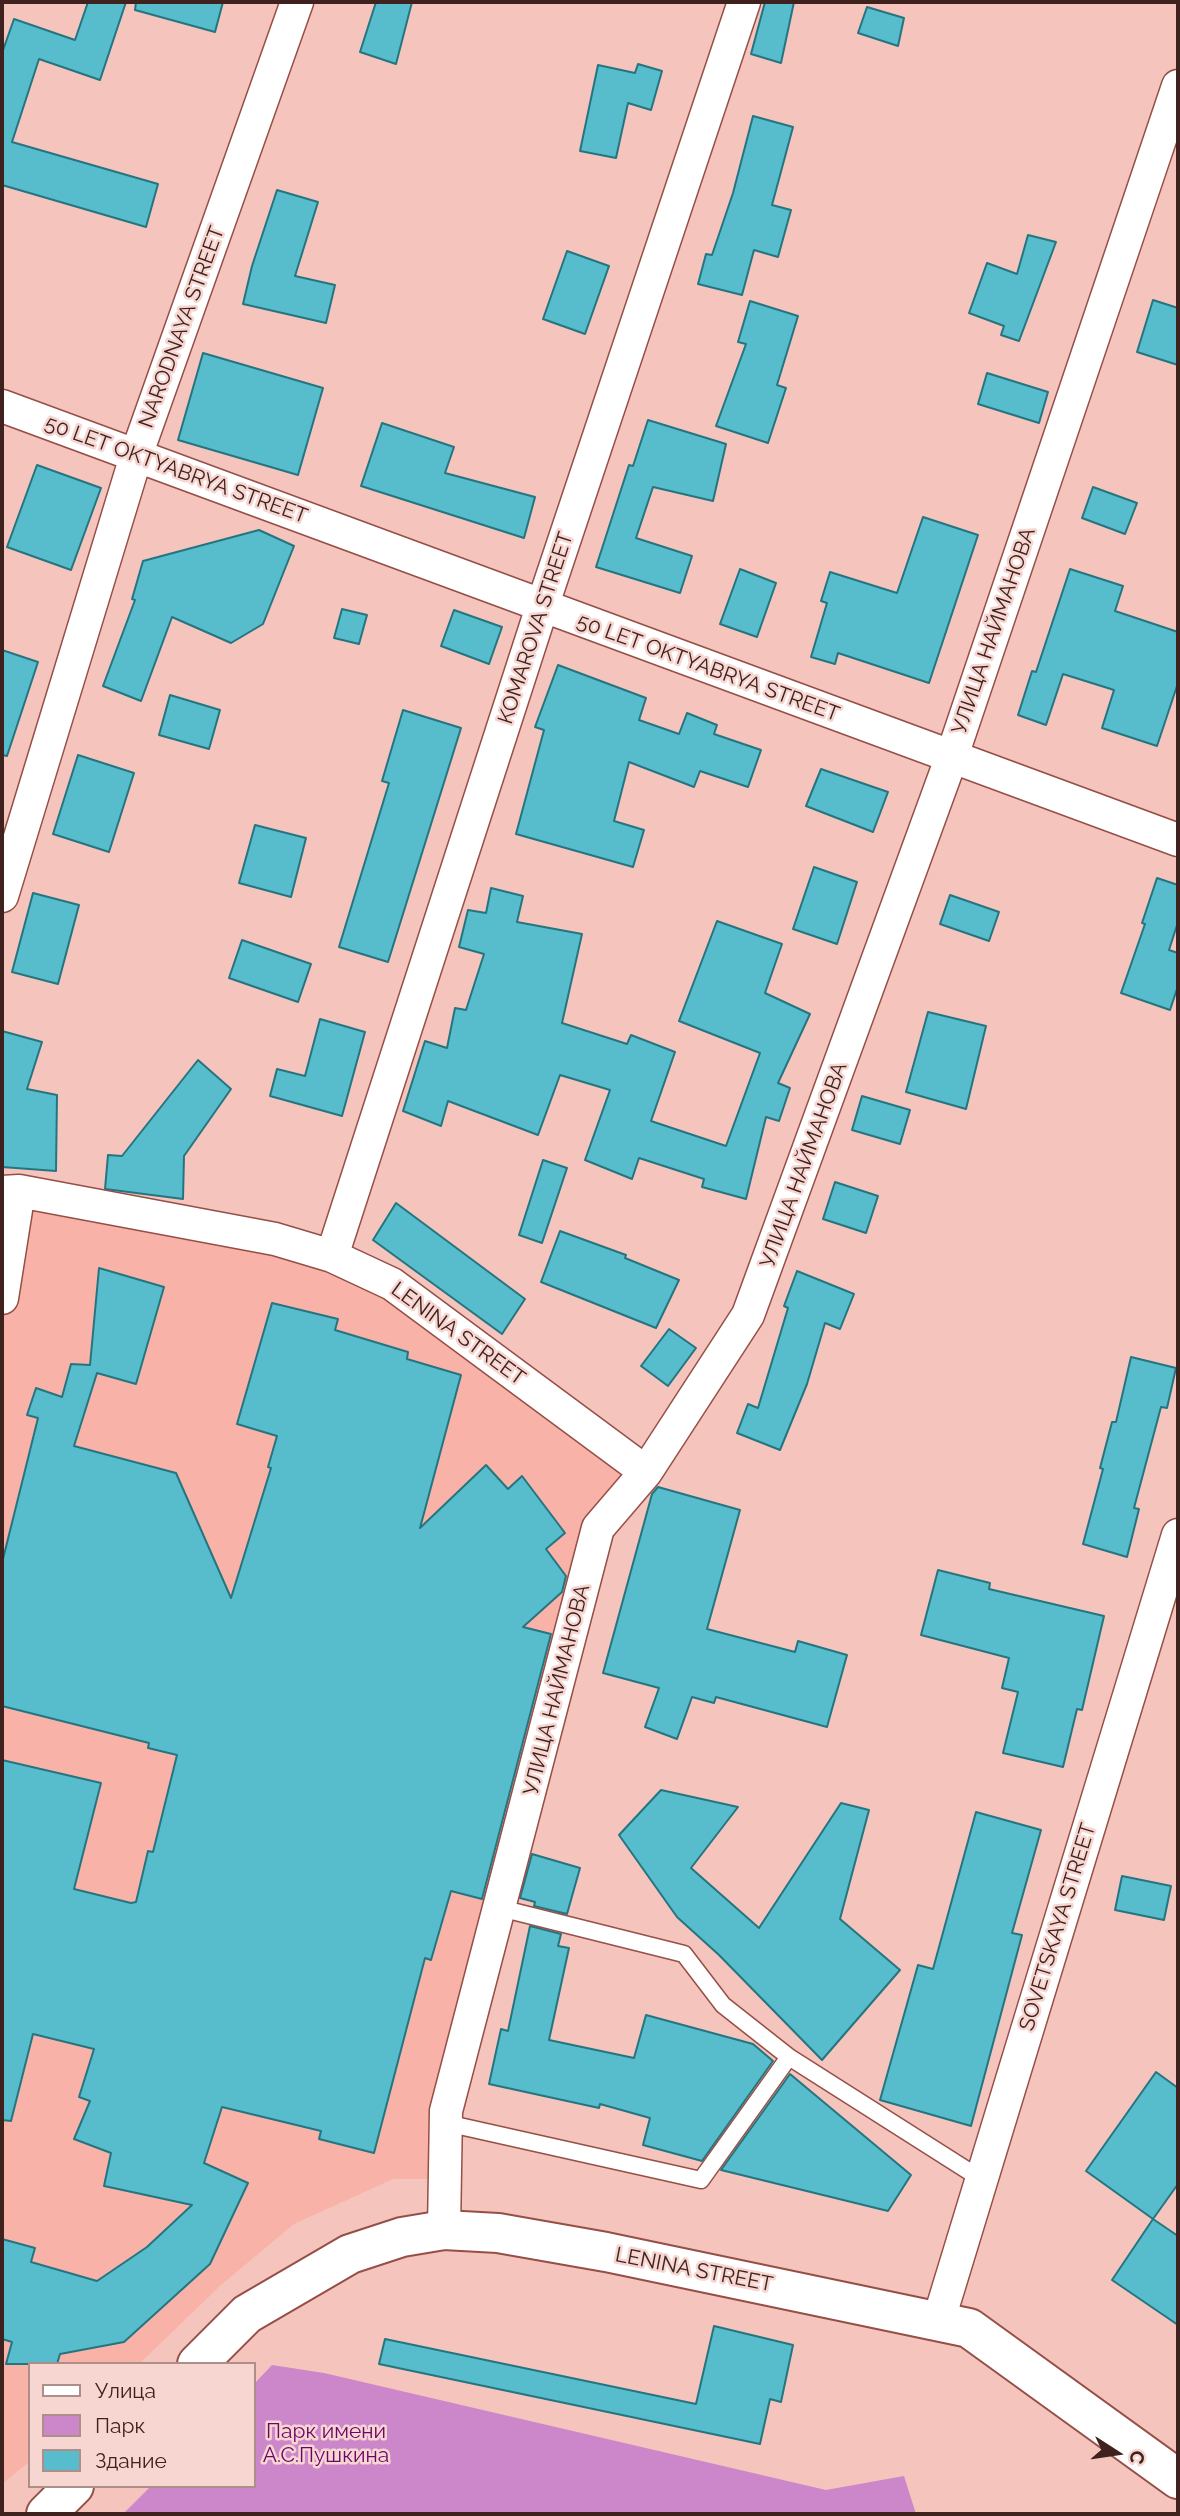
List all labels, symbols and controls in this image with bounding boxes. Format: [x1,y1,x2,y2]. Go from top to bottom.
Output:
street label: NARODNAYA STREET [134,223,230,431]
street label: 50 LET OKTYABRYA STREET [41,411,311,529]
street label: УЛИЦА НАЙМАНОВА [947,525,1041,737]
street label: KOMAROVA STREET [493,529,579,727]
street label: 50 LET OKTYABRYA STREET [573,609,843,727]
street label: УЛИЦА НАЙМАНОВА [755,1059,853,1271]
street label: LENINA STREET [386,1277,530,1391]
street label: УЛИЦА НАЙМАНОВА [519,1582,595,1798]
street label: SOVETSKAYA STREET [1014,1820,1102,2034]
street label: LENINA STREET [613,2242,775,2298]
legend [28,2362,256,2488]
text: Улица [95,2378,156,2403]
text: Парк [95,2413,145,2438]
north arrow [1082,2418,1152,2488]
park label: Парк имени А.С.Пушкина [263,2419,389,2469]
text: Здание [95,2448,167,2473]
text: С [1125,2449,1150,2466]

